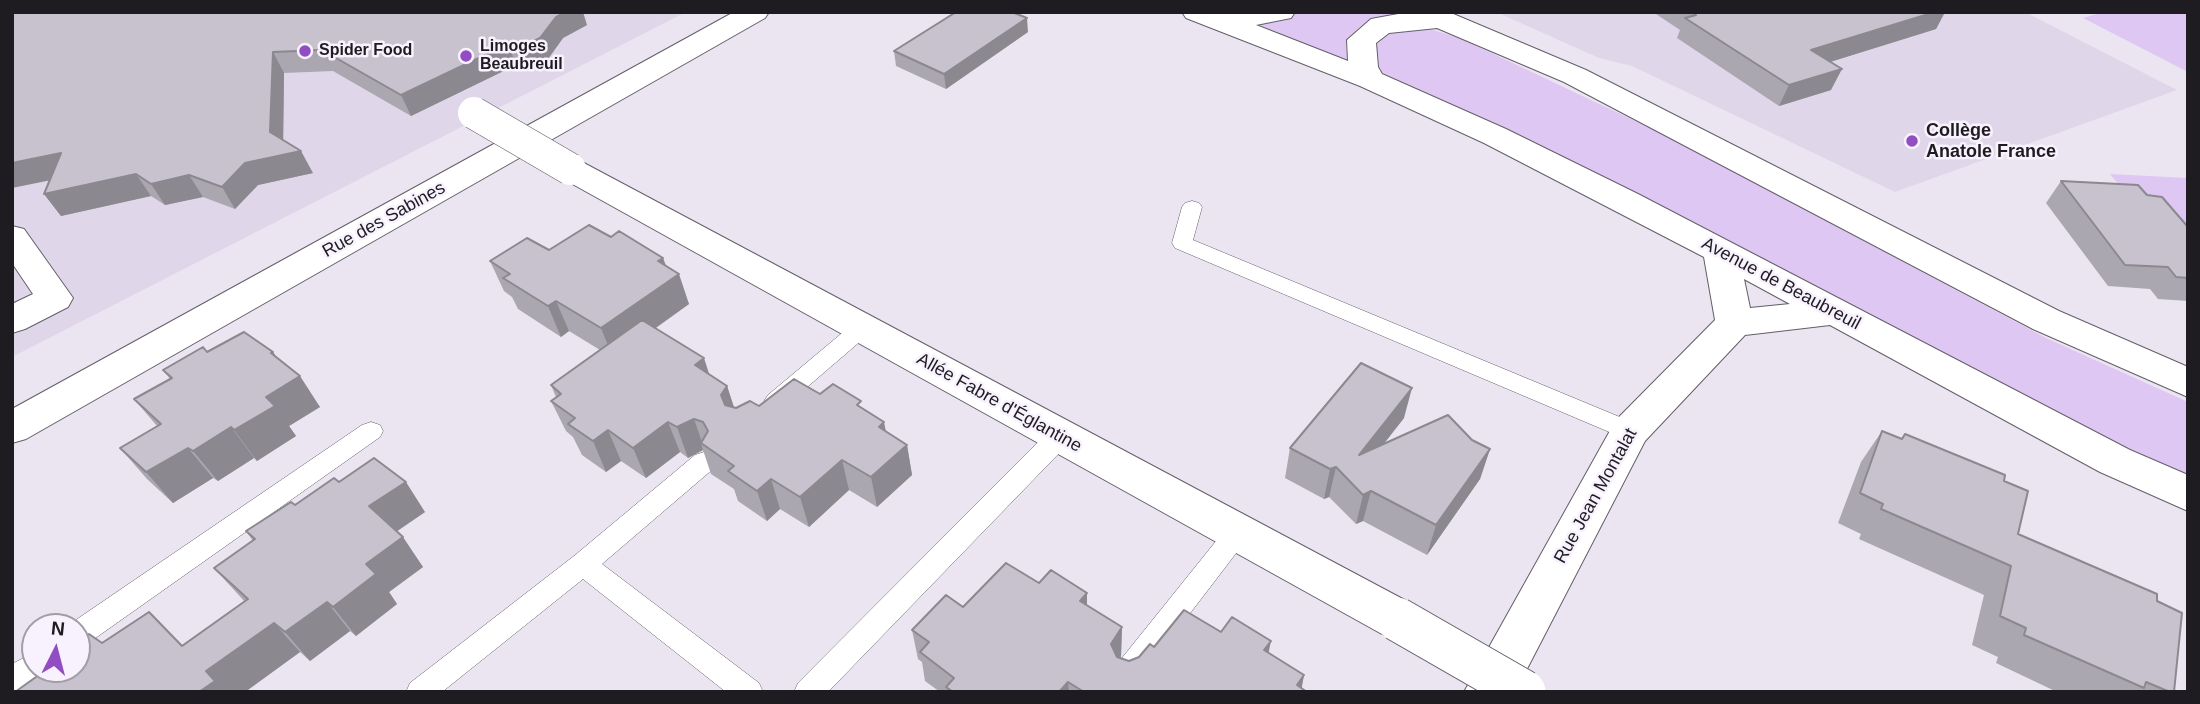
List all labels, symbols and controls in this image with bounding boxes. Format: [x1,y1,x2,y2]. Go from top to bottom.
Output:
place label: Limoges Beaubreuil [480,37,563,75]
place label: Spider Food [319,41,412,61]
marker: Spider Food [297,43,313,59]
marker: Limoges Beaubreuil [458,48,474,64]
place label: Collège Anatole France [1926,120,2056,162]
marker: Collège Anatole France [1904,133,1920,149]
street label: Rue des Sabines [319,177,449,263]
street label: Avenue de Beaubreuil [1698,233,1864,335]
street label: Allée Fabre d'Églantine [913,349,1085,457]
street label: Rue Jean Montalat [1550,425,1642,567]
north arrow [21,613,91,683]
text: N [50,617,66,640]

